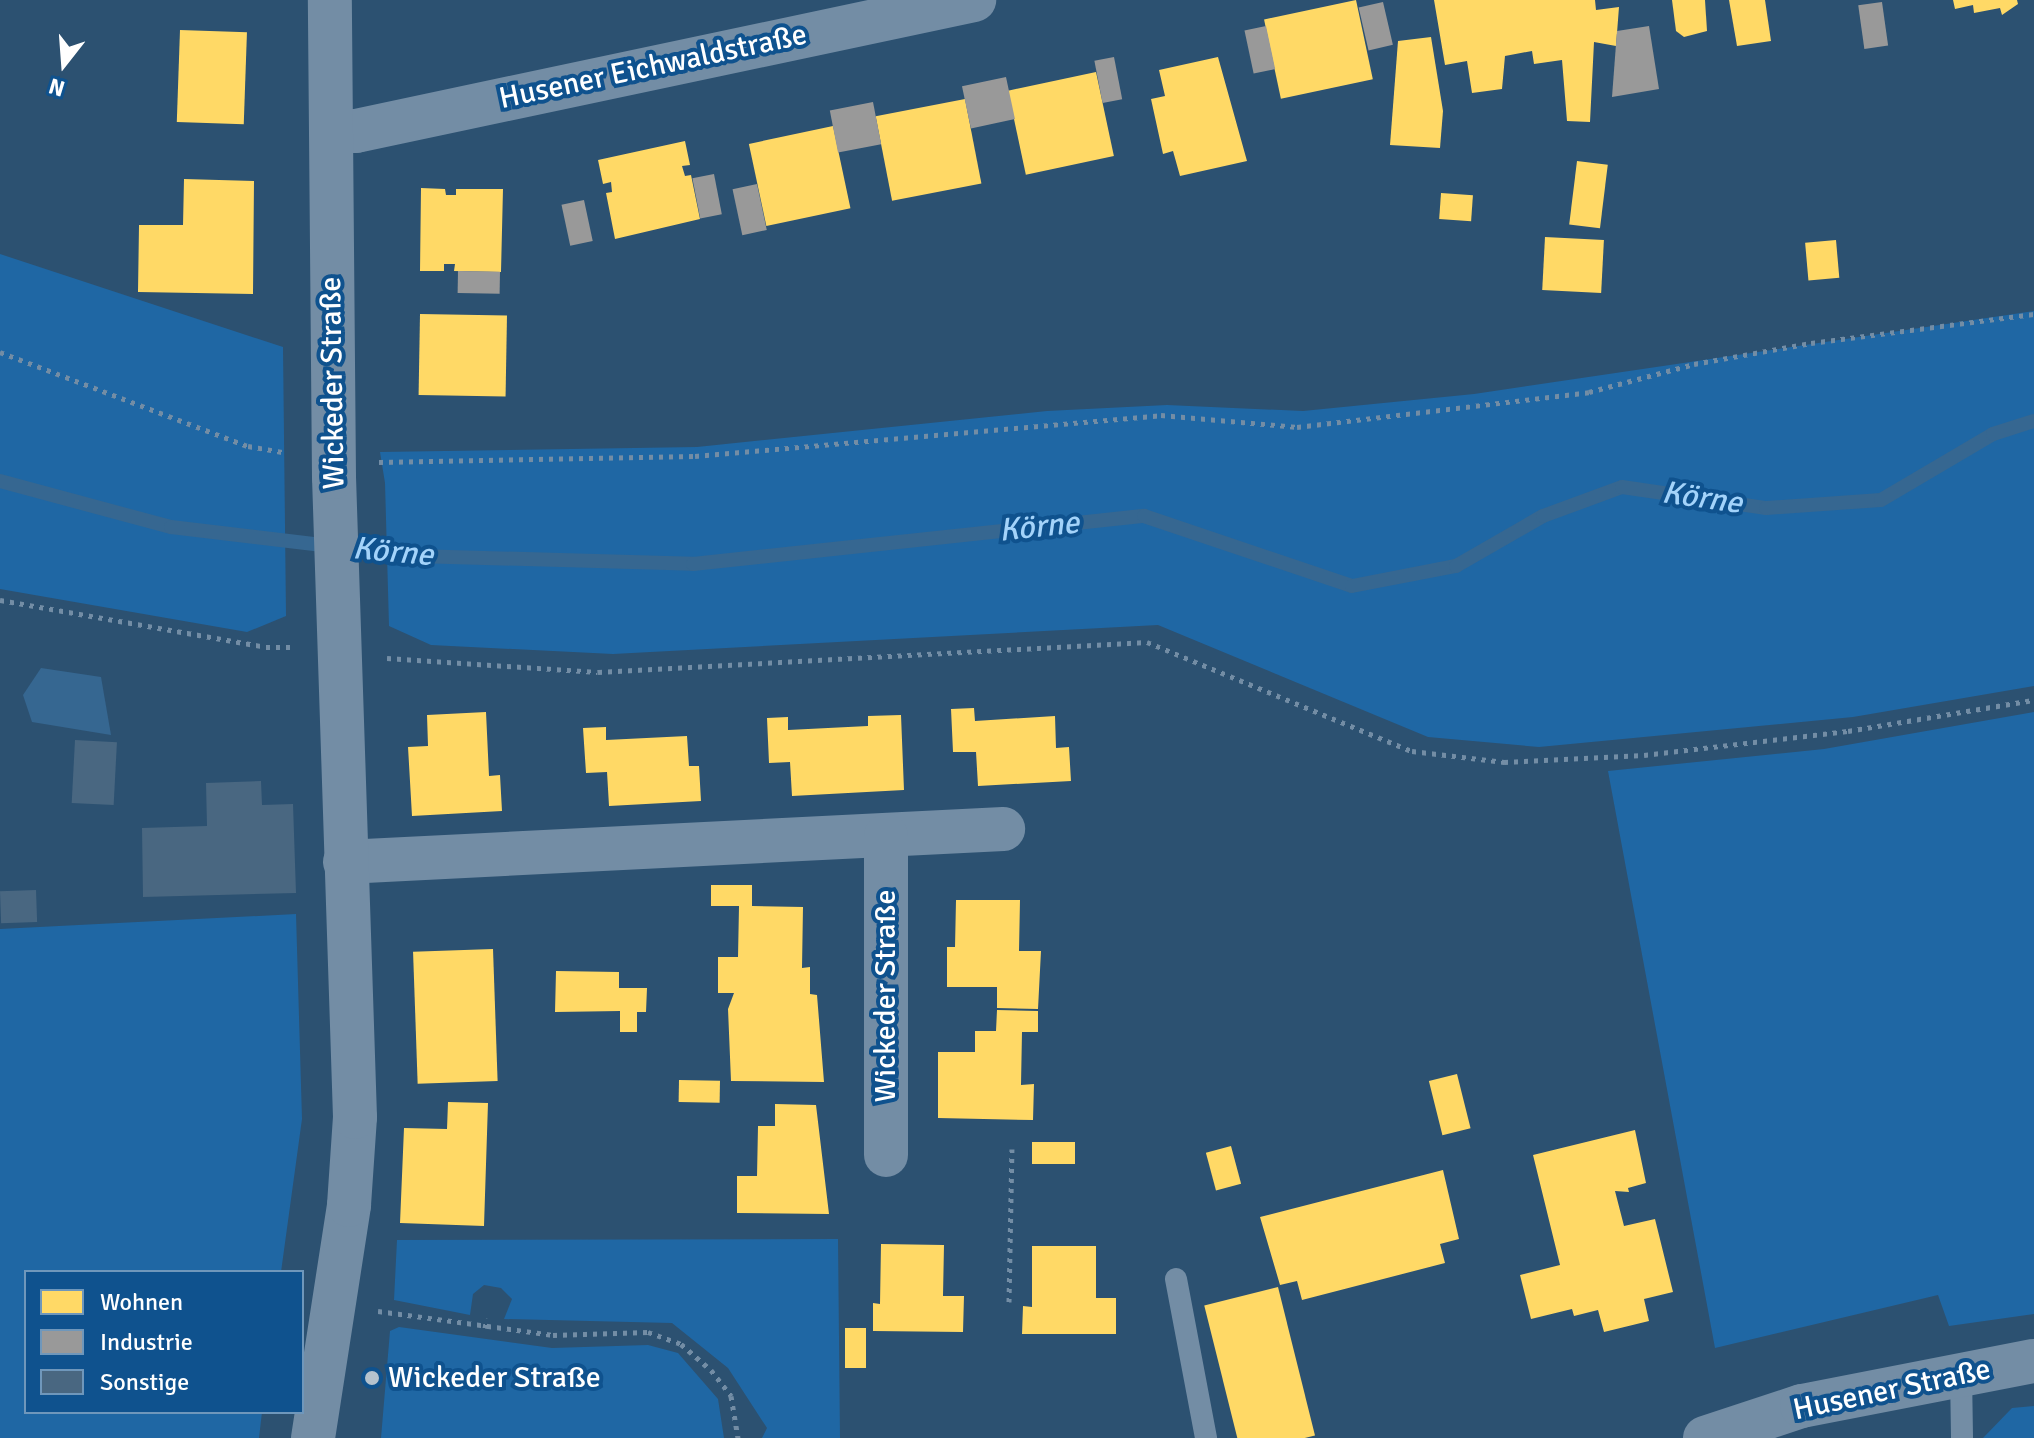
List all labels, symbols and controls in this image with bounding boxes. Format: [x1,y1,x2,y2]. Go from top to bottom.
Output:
street label: Husener Eichwaldstraße [496,17,810,117]
north arrow [24,24,104,104]
text: N [46,72,68,103]
street label: Wickeder Straße [313,276,353,490]
water label: Körne [1660,473,1744,523]
water label: Körne [997,504,1081,550]
water label: Körne [351,529,435,575]
street label: Wickeder Straße [868,890,904,1102]
legend [24,1270,304,1414]
text: Wohnen [100,1287,183,1317]
text: Industrie [100,1327,193,1357]
street label: Husener Straße [1790,1352,1994,1428]
place label: Wickeder Straße [388,1360,601,1396]
text: Sonstige [100,1367,189,1397]
marker: Wickeder Straße [363,1369,381,1387]

